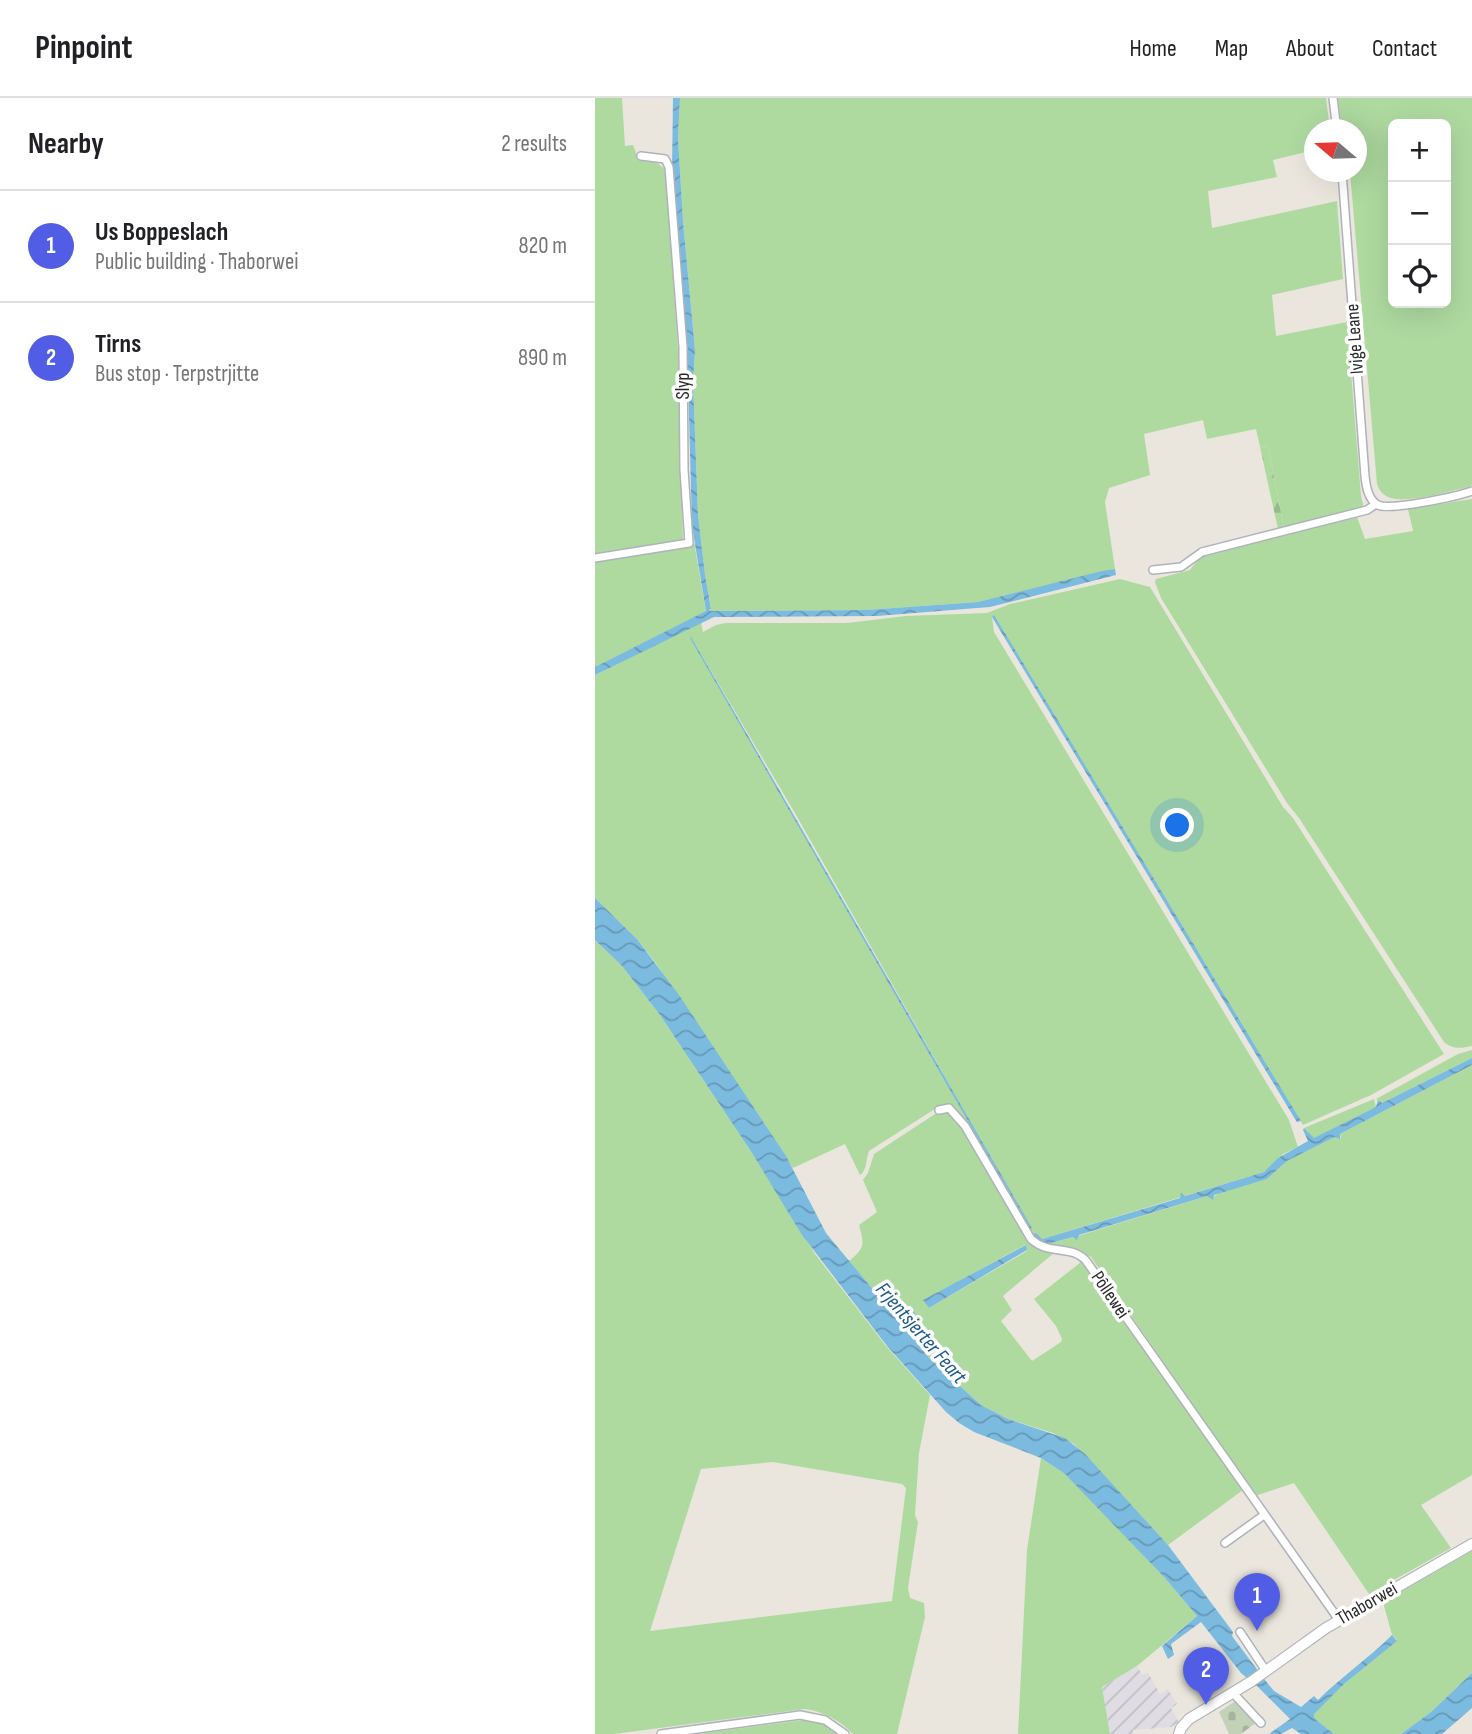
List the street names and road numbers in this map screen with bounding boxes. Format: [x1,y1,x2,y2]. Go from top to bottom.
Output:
street label: Ivige Leane [1341,303,1369,375]
street label: Slyp [672,373,695,399]
street label: Pôllewei [1086,1267,1134,1323]
street label: Thaborwei [1333,1577,1401,1631]

